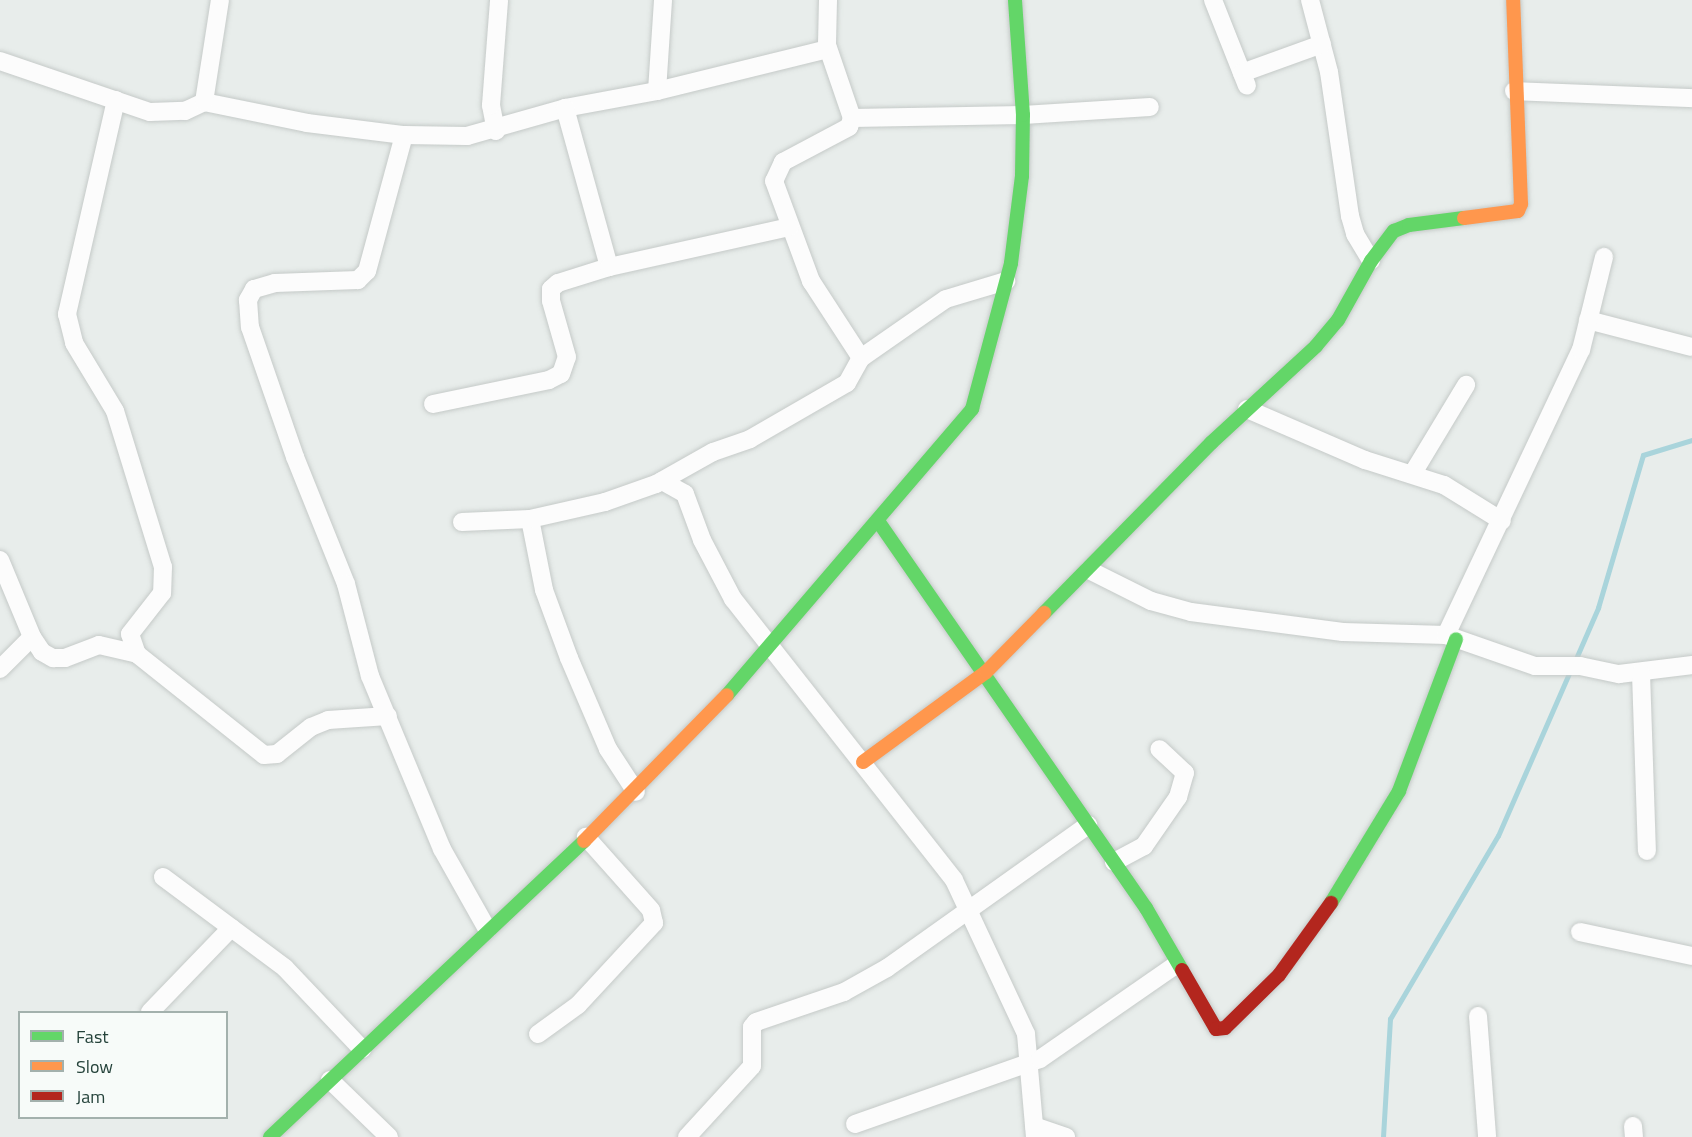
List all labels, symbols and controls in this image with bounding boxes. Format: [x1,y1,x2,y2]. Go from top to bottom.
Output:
legend [18,1011,228,1119]
text: Fast [76,1023,109,1050]
text: Slow [76,1053,113,1080]
text: Jam [76,1083,105,1110]

